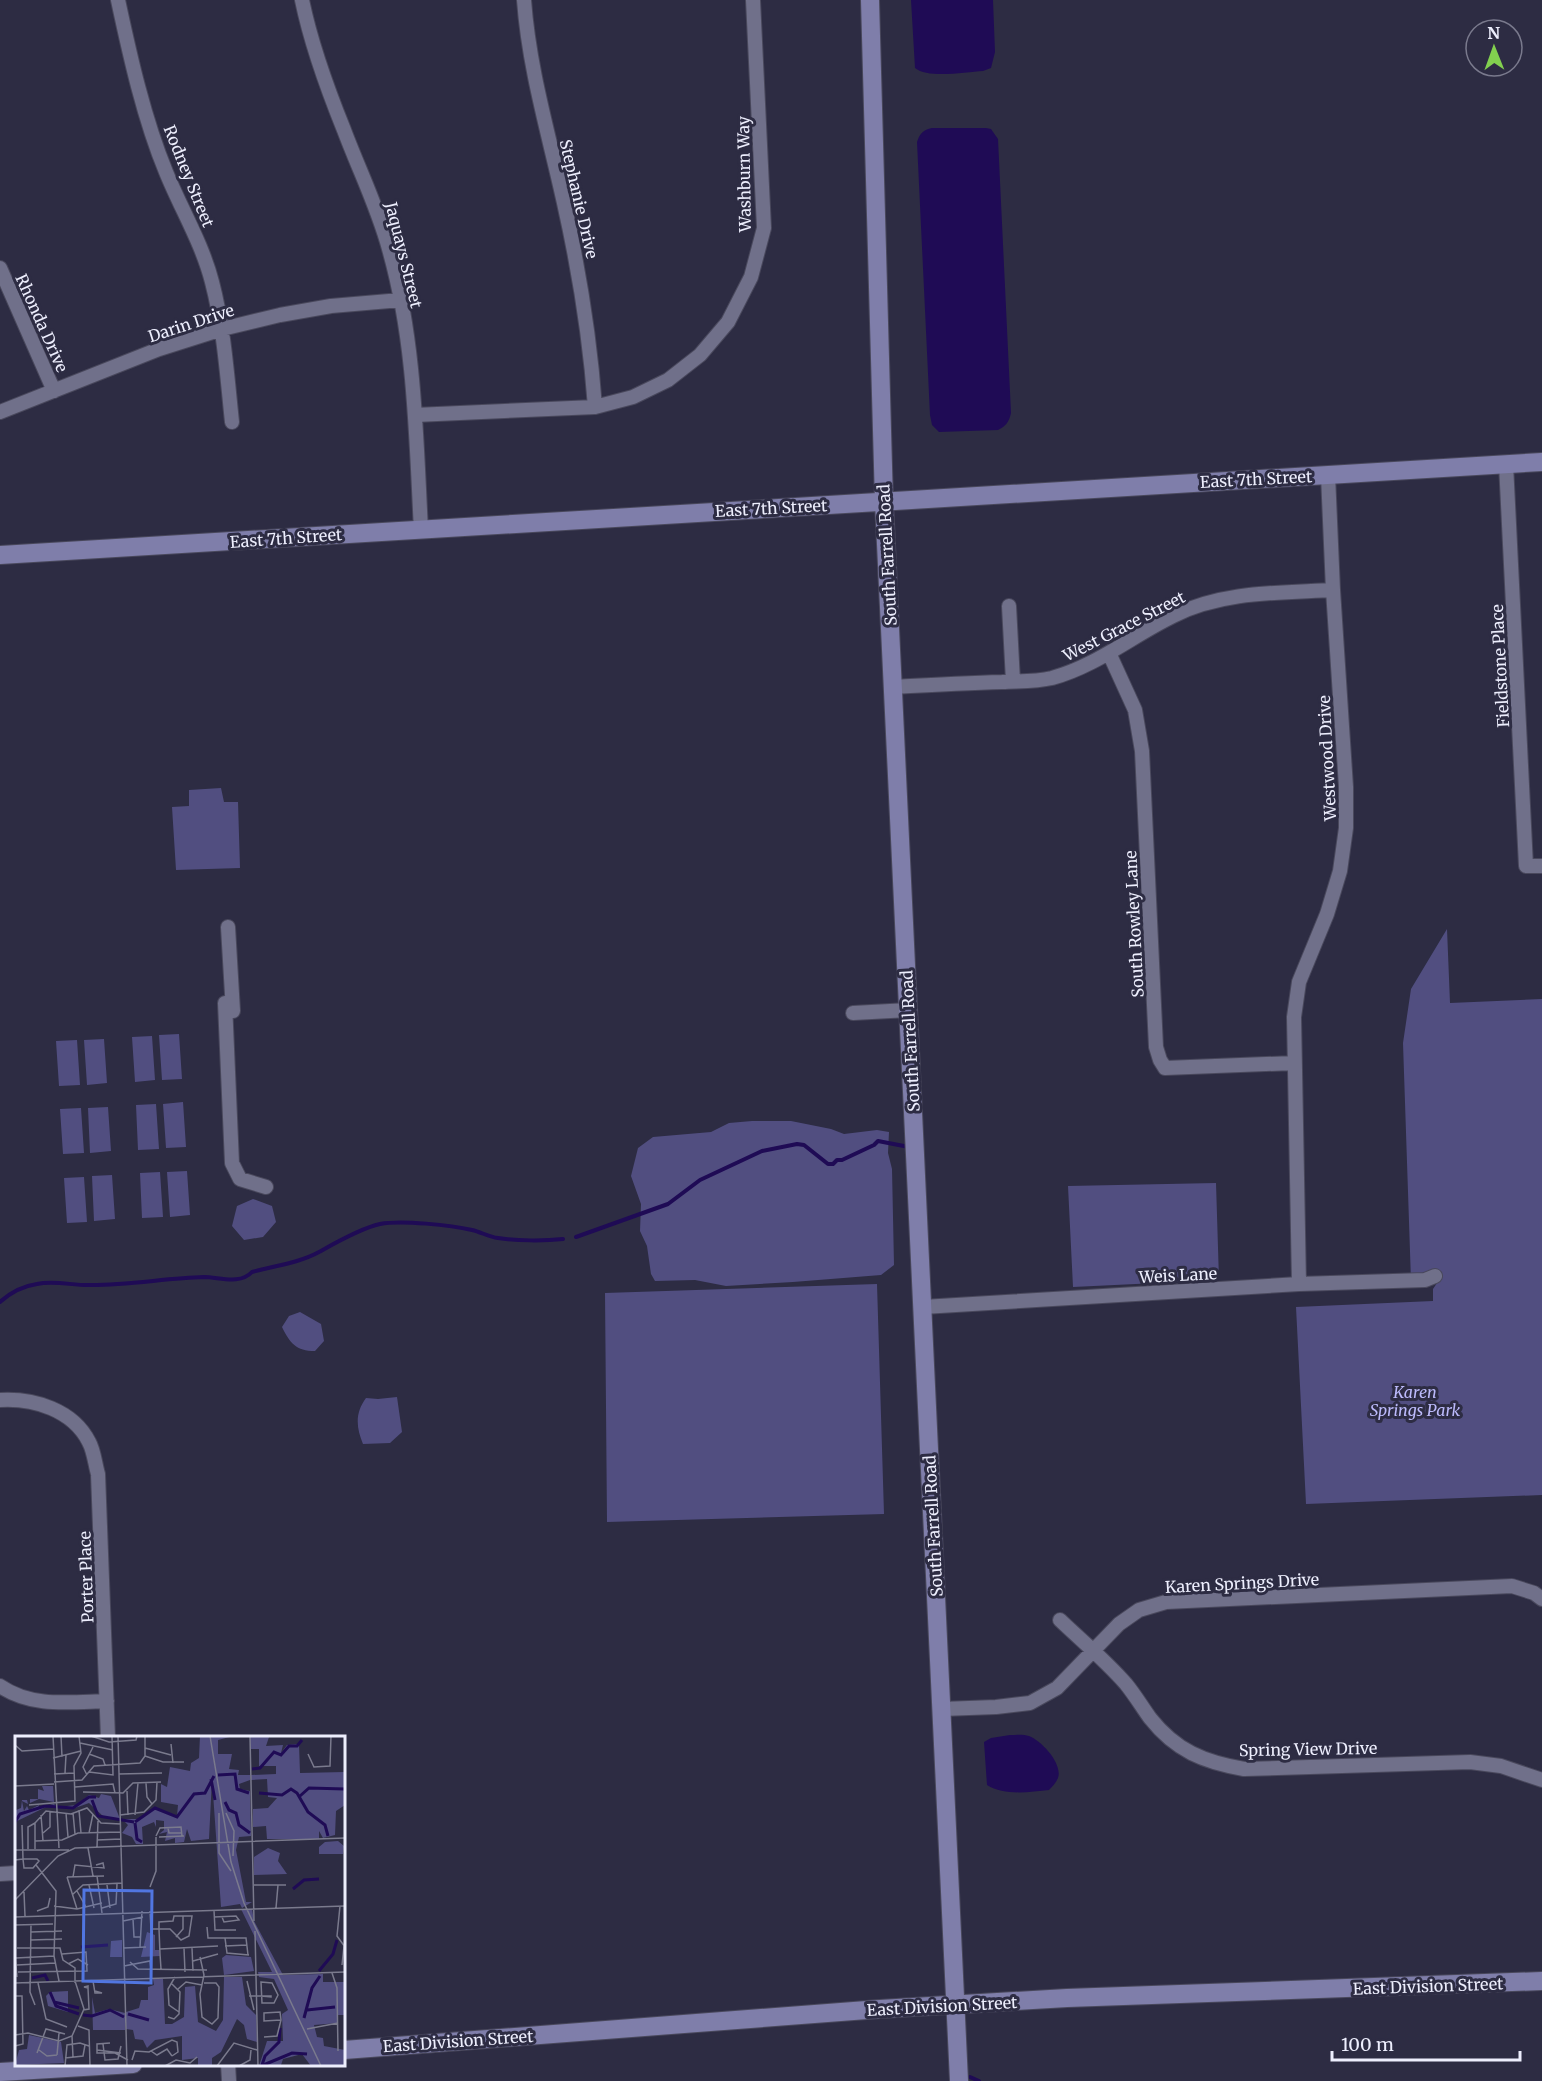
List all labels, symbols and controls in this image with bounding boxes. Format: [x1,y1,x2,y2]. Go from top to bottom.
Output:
north arrow [1464,18,1524,78]
text: N [1487,23,1501,43]
street label: Washburn Way [733,115,755,233]
street label: Rodney Street [159,122,219,231]
street label: Stephanie Drive [556,137,602,261]
street label: Jaquays Street [381,199,427,311]
street label: Rhonda Drive [11,271,73,375]
street label: Darin Drive [146,300,236,346]
street label: East 7th Street [1199,466,1313,492]
street label: South Farrell Road [873,483,901,626]
street label: East 7th Street [714,495,828,521]
street label: East 7th Street [229,524,344,552]
street label: West Grace Street [1059,586,1189,666]
street label: Fieldstone Place [1487,604,1513,728]
street label: Westwood Drive [1314,695,1340,822]
street label: South Rowley Lane [1120,850,1148,998]
street label: South Farrell Road [896,969,924,1112]
street label: Weis Lane [1137,1263,1218,1287]
park label: Karen Springs Park [1370,1382,1461,1420]
street label: South Farrell Road [919,1454,947,1597]
street label: Porter Place [74,1531,98,1623]
street label: Karen Springs Drive [1164,1569,1320,1597]
inset map [15,1736,345,2066]
street label: Spring View Drive [1239,1738,1377,1760]
street label: East Division Street [1352,1973,1504,1999]
street label: East Division Street [866,1992,1019,2020]
scale bar [1332,2024,1520,2062]
street label: East Division Street [382,2026,535,2056]
text: 100 m [1341,2033,1394,2056]

